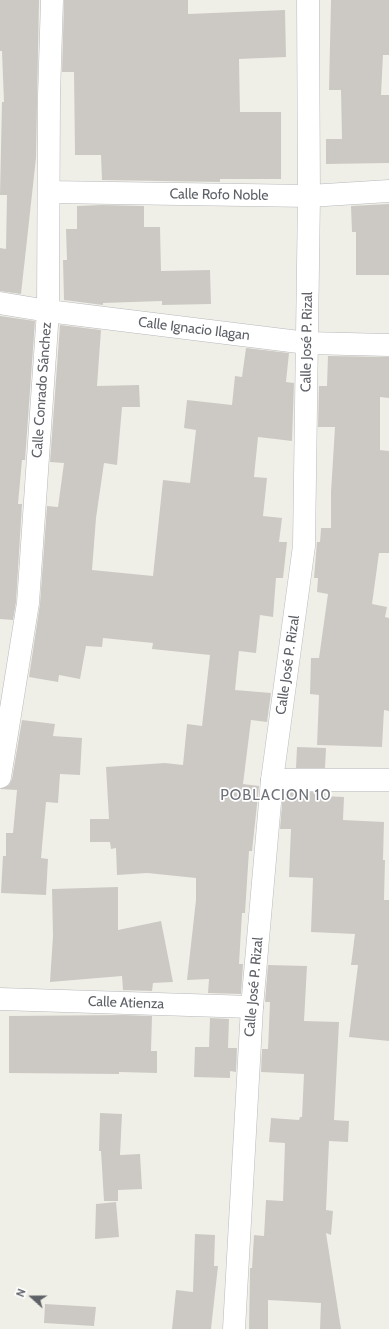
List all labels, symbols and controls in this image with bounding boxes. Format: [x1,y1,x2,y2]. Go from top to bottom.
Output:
street label: Calle Rofo Noble [169,186,269,204]
street label: Calle José P. Rizal [298,292,316,392]
street label: Calle Ignacio Ilagan [137,314,251,344]
street label: Calle Conrado Sánchez [29,321,55,459]
street label: Calle José P. Rizal [273,614,303,716]
district label: POBLACION 10 [220,787,332,805]
street label: Calle José P. Rizal [241,936,267,1038]
street label: Calle Atienza [88,993,164,1013]
north arrow [12,1277,52,1317]
text: N [13,1287,29,1299]

